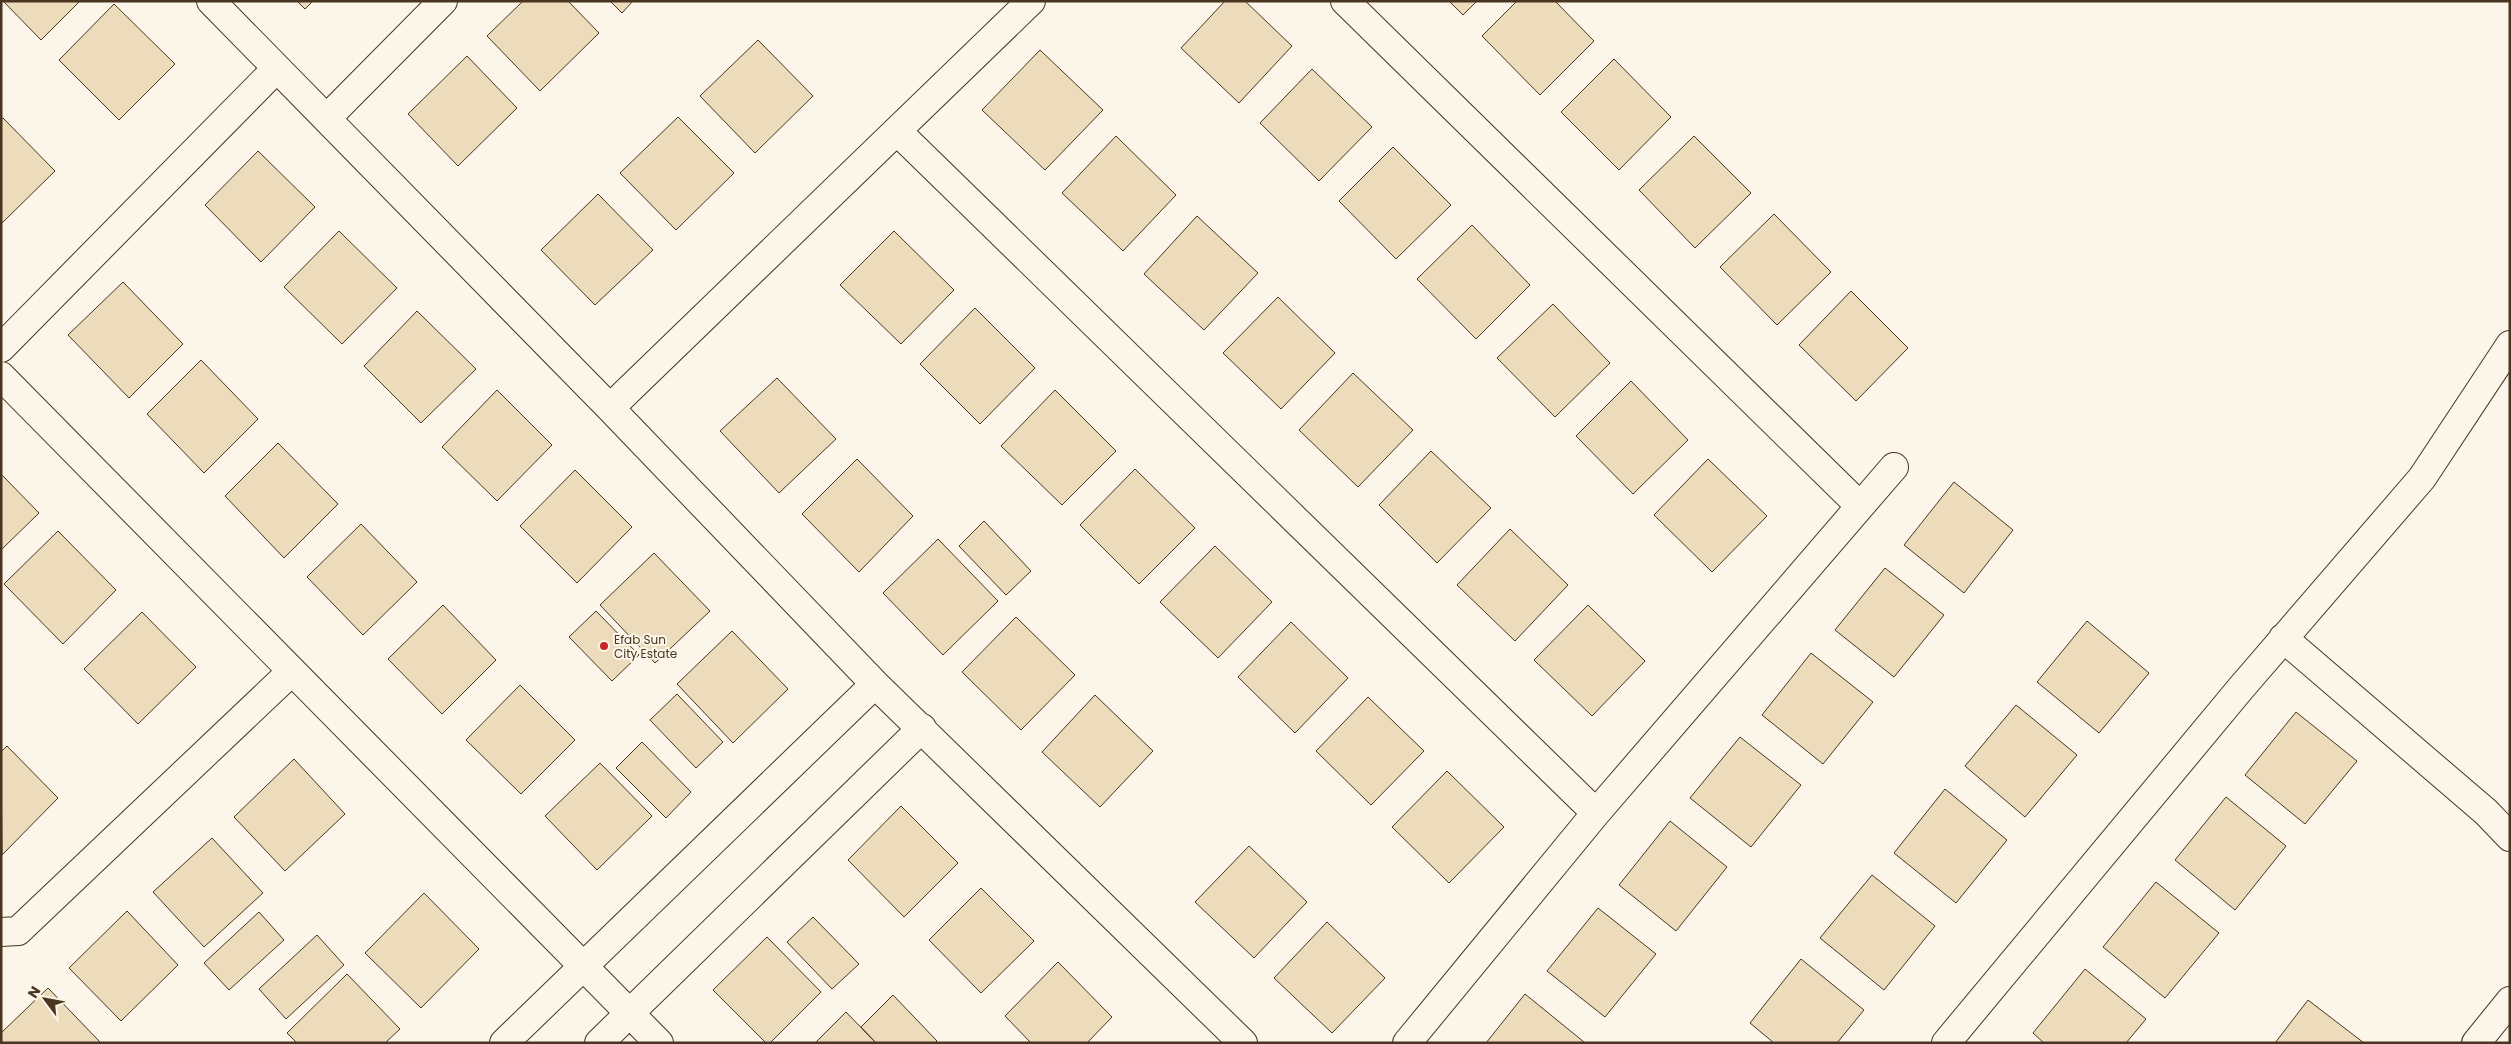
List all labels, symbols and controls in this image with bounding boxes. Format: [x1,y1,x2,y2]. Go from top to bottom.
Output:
place label: Efab Sun City Estate [614,631,677,662]
marker: Efab Sun City Estate [598,640,610,652]
north arrow [20,974,70,1024]
text: N [23,982,45,1002]

